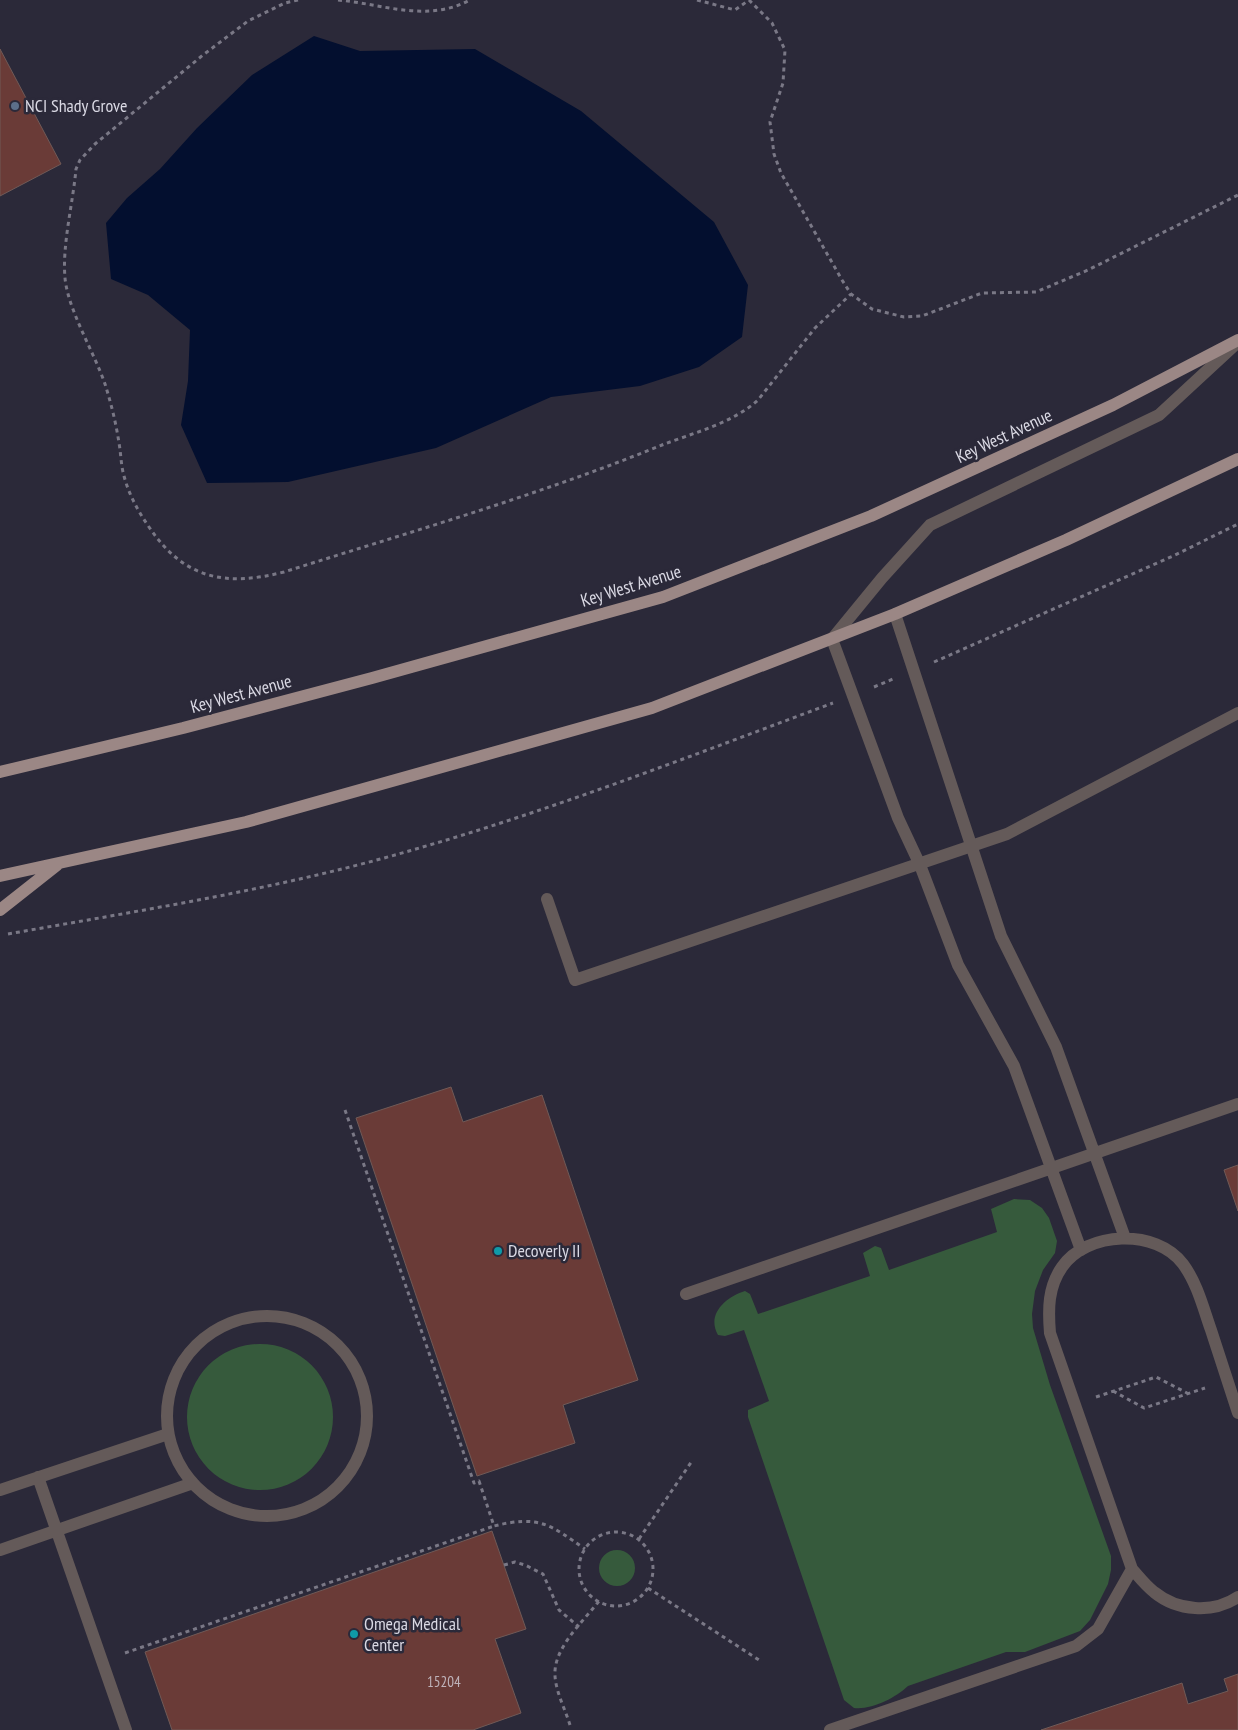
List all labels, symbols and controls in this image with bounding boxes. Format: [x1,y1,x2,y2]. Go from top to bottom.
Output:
place label: NCI Shady Grove [25,94,127,117]
marker: NCI Shady Grove [9,100,21,112]
street label: Key West Avenue [952,403,1056,468]
street label: Key West Avenue [578,559,684,612]
street label: Key West Avenue [188,669,294,718]
place label: Decoverly II [508,1239,580,1262]
marker: Decoverly II [492,1245,504,1257]
place label: Omega Medical Center [364,1612,461,1656]
marker: Omega Medical Center [348,1628,360,1640]
house number: 15204 [427,1672,461,1691]

